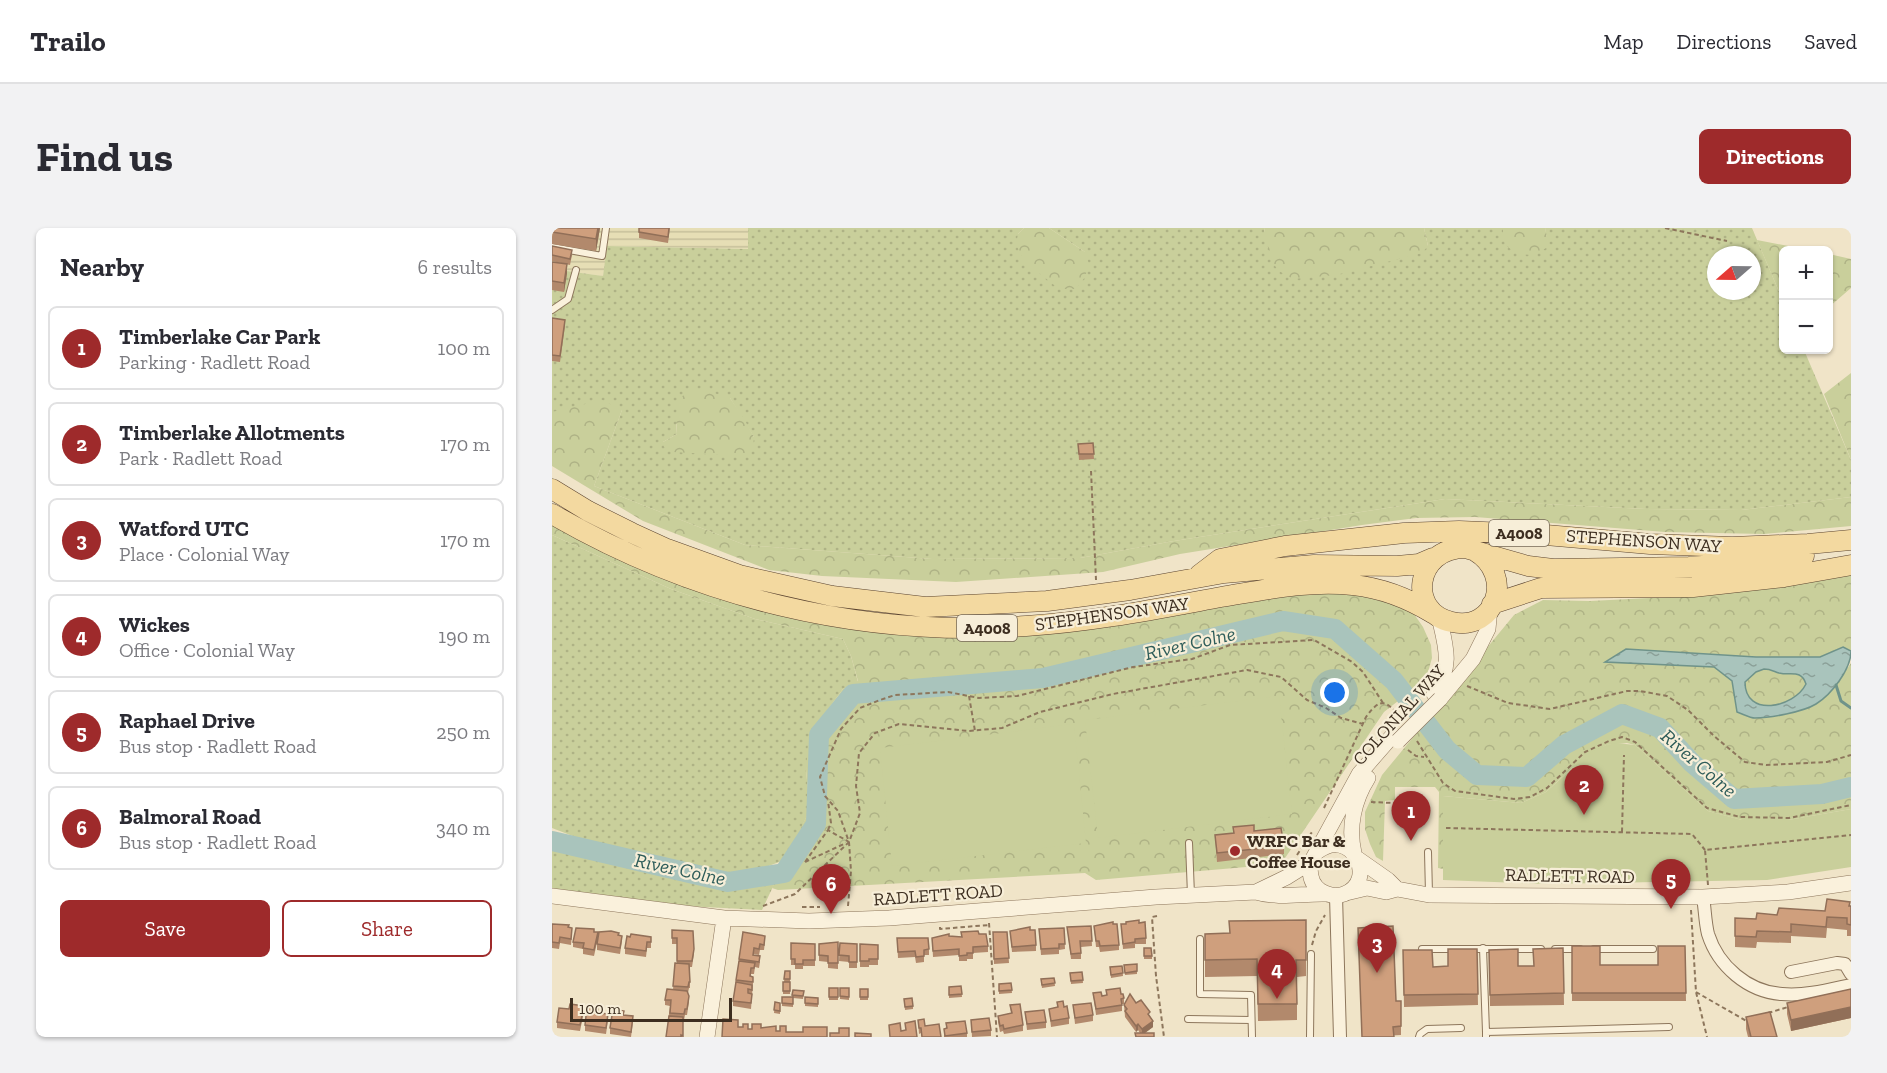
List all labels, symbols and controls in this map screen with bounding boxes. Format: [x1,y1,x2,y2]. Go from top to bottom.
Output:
text: Trailo [30,25,106,58]
text: Map [1604,29,1644,54]
text: Directions [1677,29,1771,54]
text: Saved [1804,29,1857,54]
button: Directions [1699,129,1851,184]
text: Find us [36,131,173,182]
north arrow [1707,246,1761,300]
map controls [1779,246,1833,354]
button: + [1779,246,1833,300]
text: Nearby [60,251,144,283]
text: 6 results [418,255,492,279]
button: − [1779,300,1833,354]
text: Timberlake Car Park [119,323,320,350]
text: 1 [77,336,86,360]
text: 100 m [437,336,490,360]
text: Parking · Radlett Road [119,350,310,374]
text: Timberlake Allotments [119,419,345,446]
text: 2 [76,432,87,456]
text: 170 m [440,432,490,456]
text: Park · Radlett Road [119,446,282,470]
text: Watford UTC [119,515,249,542]
road number: A4008 [1489,520,1549,546]
street label: STEPHENSON WAY [1566,525,1722,557]
text: 3 [76,528,87,552]
text: 170 m [440,528,490,552]
text: Place · Colonial Way [119,542,290,566]
street label: STEPHENSON WAY [1034,592,1190,636]
text: Wickes [119,611,190,638]
road number: A4008 [957,615,1017,641]
water label: River Colne [1142,621,1238,665]
text: 4 [76,624,87,648]
text: 190 m [438,624,490,648]
text: Office · Colonial Way [119,638,295,662]
street label: COLONIAL WAY [1348,660,1450,770]
your location [1320,678,1349,707]
text: Raphael Drive [119,707,255,734]
text: 5 [76,720,87,744]
text: 250 m [436,720,490,744]
water label: River Colne [1656,724,1742,802]
text: Bus stop · Radlett Road [119,734,317,758]
pin: 2 [1564,766,1604,815]
pin: 1 [1392,792,1430,841]
text: Balmoral Road [119,803,261,830]
text: 6 [76,816,87,840]
text: 340 m [436,816,490,840]
text: Bus stop · Radlett Road [119,830,317,854]
place label: WRFC Bar & Coffee House [1247,830,1351,873]
marker: WRFC Bar & Coffee House [1228,844,1242,858]
water label: River Colne [632,848,728,890]
pin: 5 [1652,860,1690,909]
pin: 6 [812,864,850,914]
street label: RADLETT ROAD [1505,864,1635,888]
street label: RADLETT ROAD [873,880,1003,910]
button: Save [60,900,270,957]
button: Share [282,900,492,957]
pin: 3 [1358,924,1396,973]
pin: 4 [1258,950,1296,999]
scale bar [570,995,732,1022]
text: 100 m [579,999,621,1018]

